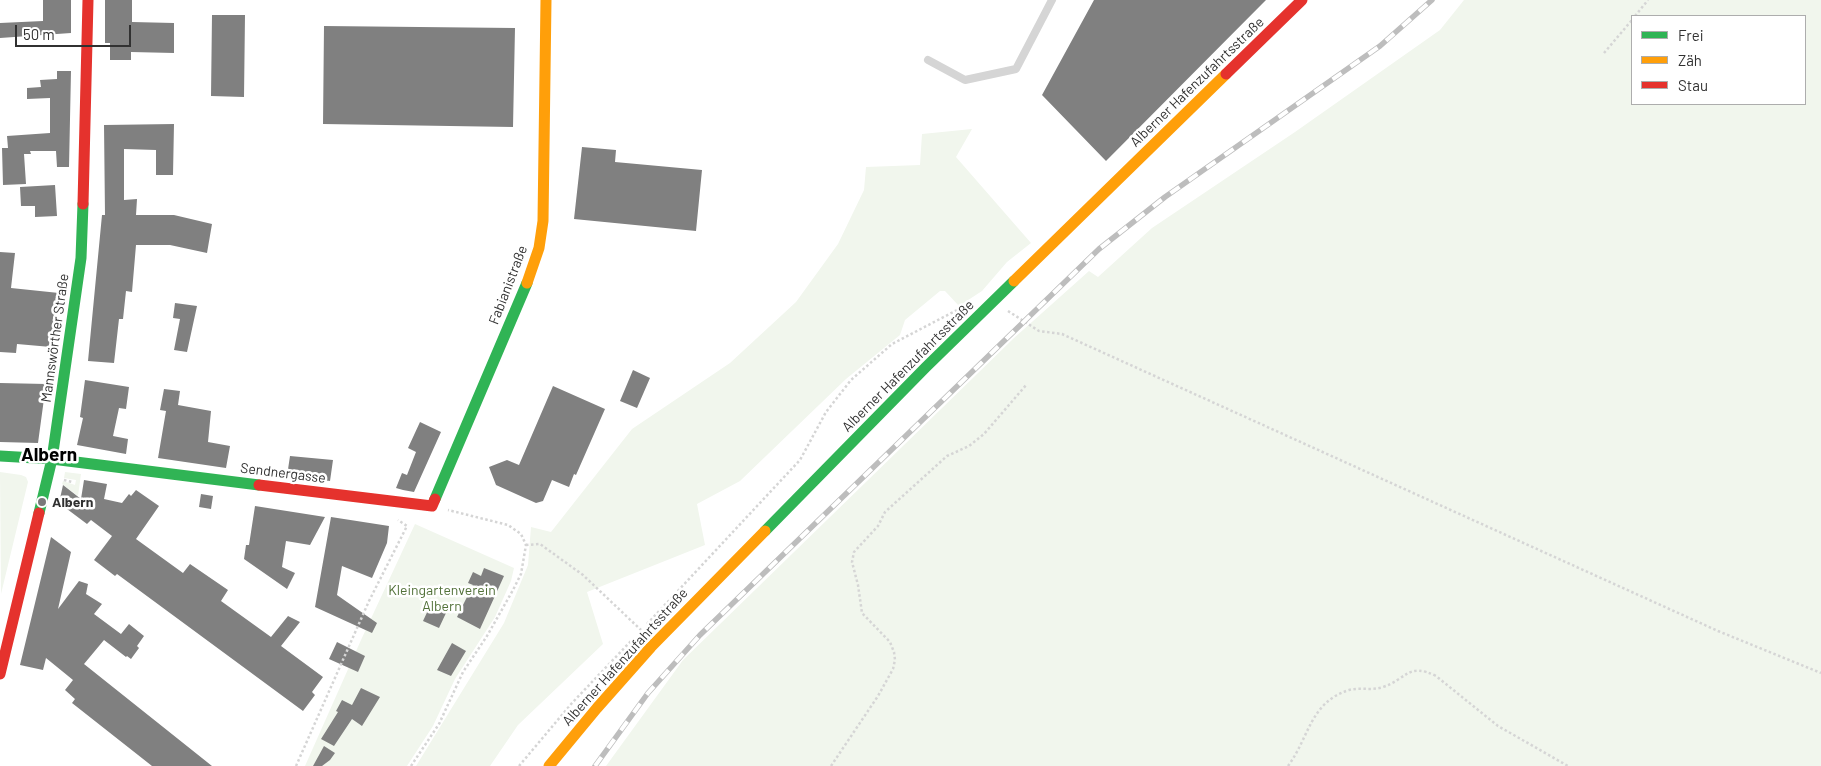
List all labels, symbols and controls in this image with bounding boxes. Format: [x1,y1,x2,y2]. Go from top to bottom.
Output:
street label: Alberner Hafenzufahrtsstraße [1127,14,1267,150]
scale bar [18,15,134,47]
legend [1631,15,1806,105]
text: 50 m [23,25,55,43]
text: Frei [1678,26,1704,44]
text: Zäh [1678,51,1702,69]
text: Stau [1678,76,1708,94]
street label: Fabianistraße [485,243,531,327]
street label: Mannswörther Straße [38,273,72,403]
street label: Alberner Hafenzufahrtsstraße [839,297,977,435]
district label: Albern [21,444,77,466]
street label: Sendnergasse [239,459,327,487]
place label: Albern [52,494,93,510]
marker: Albern [36,496,48,508]
park label: Kleingartenverein Albern [388,582,496,614]
street label: Alberner Hafenzufahrtsstraße [559,585,691,729]

